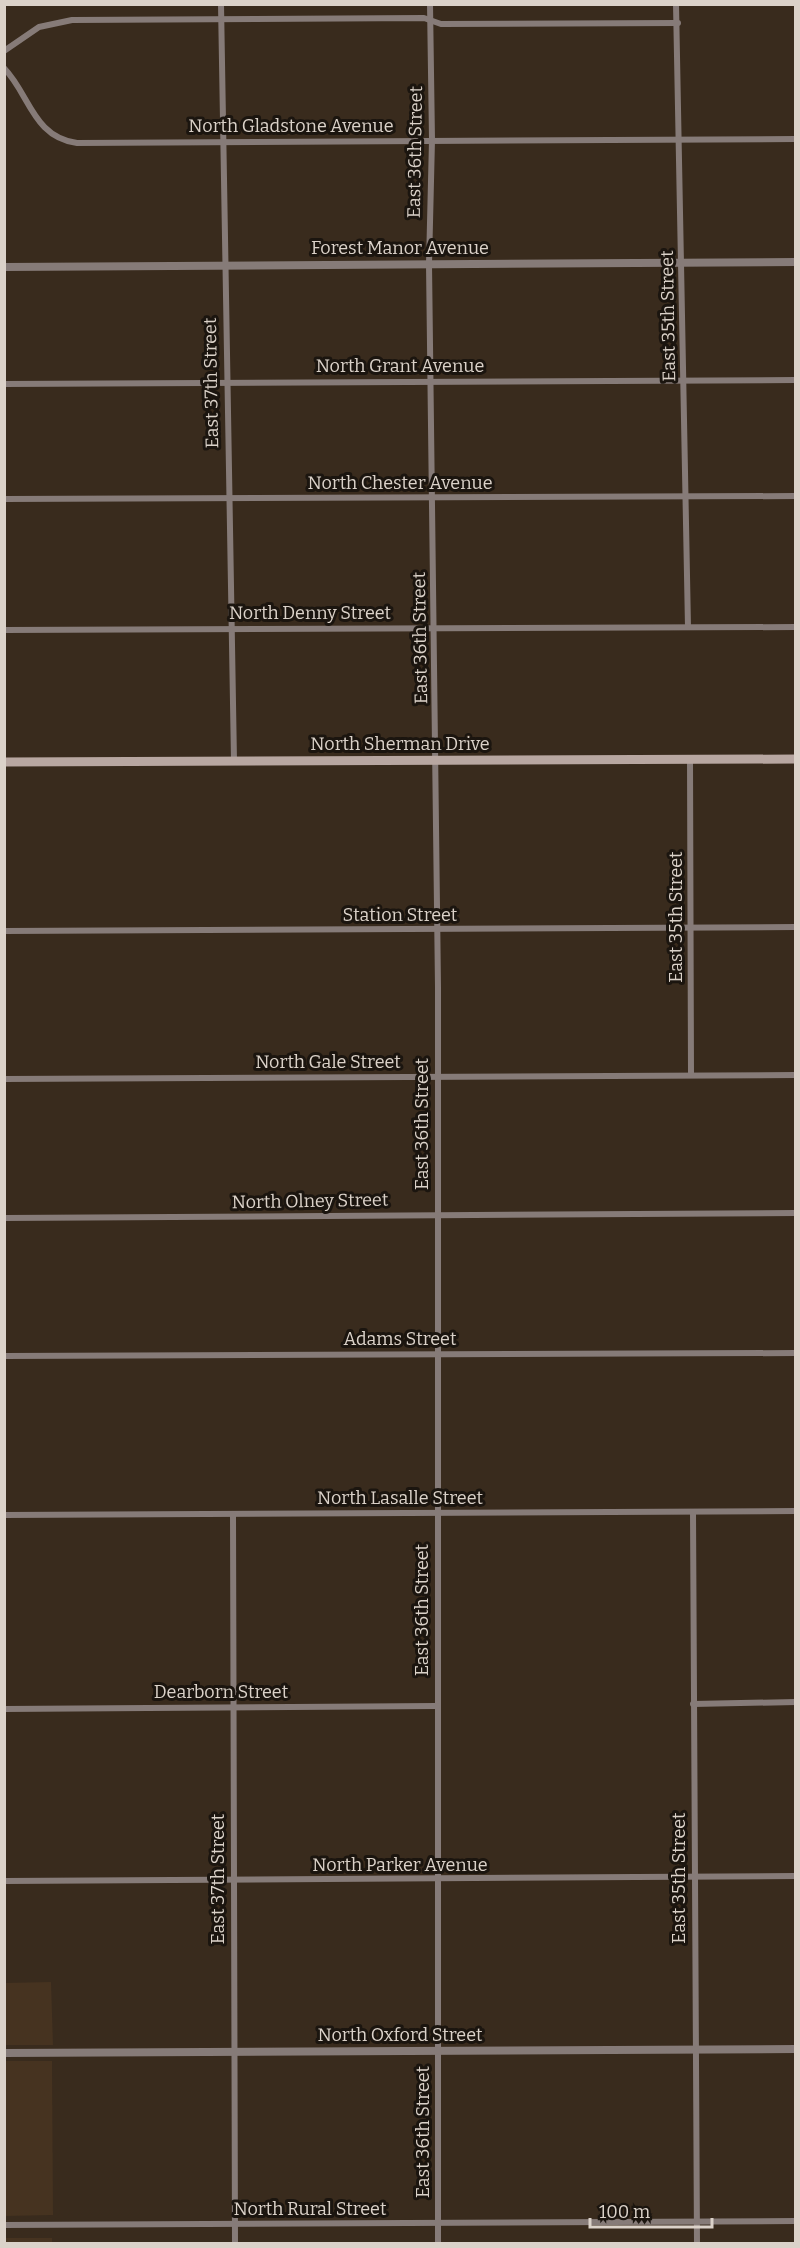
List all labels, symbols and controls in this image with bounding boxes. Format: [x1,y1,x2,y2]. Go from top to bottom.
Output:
street label: East 36th Street [403,85,427,218]
street label: North Gladstone Avenue [188,115,394,137]
street label: Forest Manor Avenue [311,237,489,259]
street label: East 35th Street [656,250,680,382]
street label: East 37th Street [199,317,223,449]
street label: North Grant Avenue [316,355,484,377]
street label: North Chester Avenue [307,472,493,494]
street label: East 36th Street [408,571,432,704]
street label: North Denny Street [229,602,392,624]
street label: North Sherman Drive [310,733,490,755]
street label: East 35th Street [665,851,687,983]
street label: Station Street [343,904,458,926]
street label: North Gale Street [255,1051,401,1073]
street label: East 36th Street [411,1057,433,1190]
street label: North Olney Street [231,1189,389,1213]
street label: Adams Street [344,1328,457,1350]
street label: North Lasalle Street [317,1487,483,1509]
street label: East 36th Street [411,1543,433,1676]
street label: Dearborn Street [154,1681,289,1703]
street label: East 35th Street [668,1812,690,1944]
street label: East 37th Street [207,1813,229,1944]
street label: North Parker Avenue [312,1854,488,1876]
street label: North Oxford Street [317,2024,483,2046]
street label: East 36th Street [412,2065,434,2198]
scale bar [590,2191,712,2229]
street label: North Rural Street [234,2198,387,2220]
text: 100 m [599,2201,650,2223]

